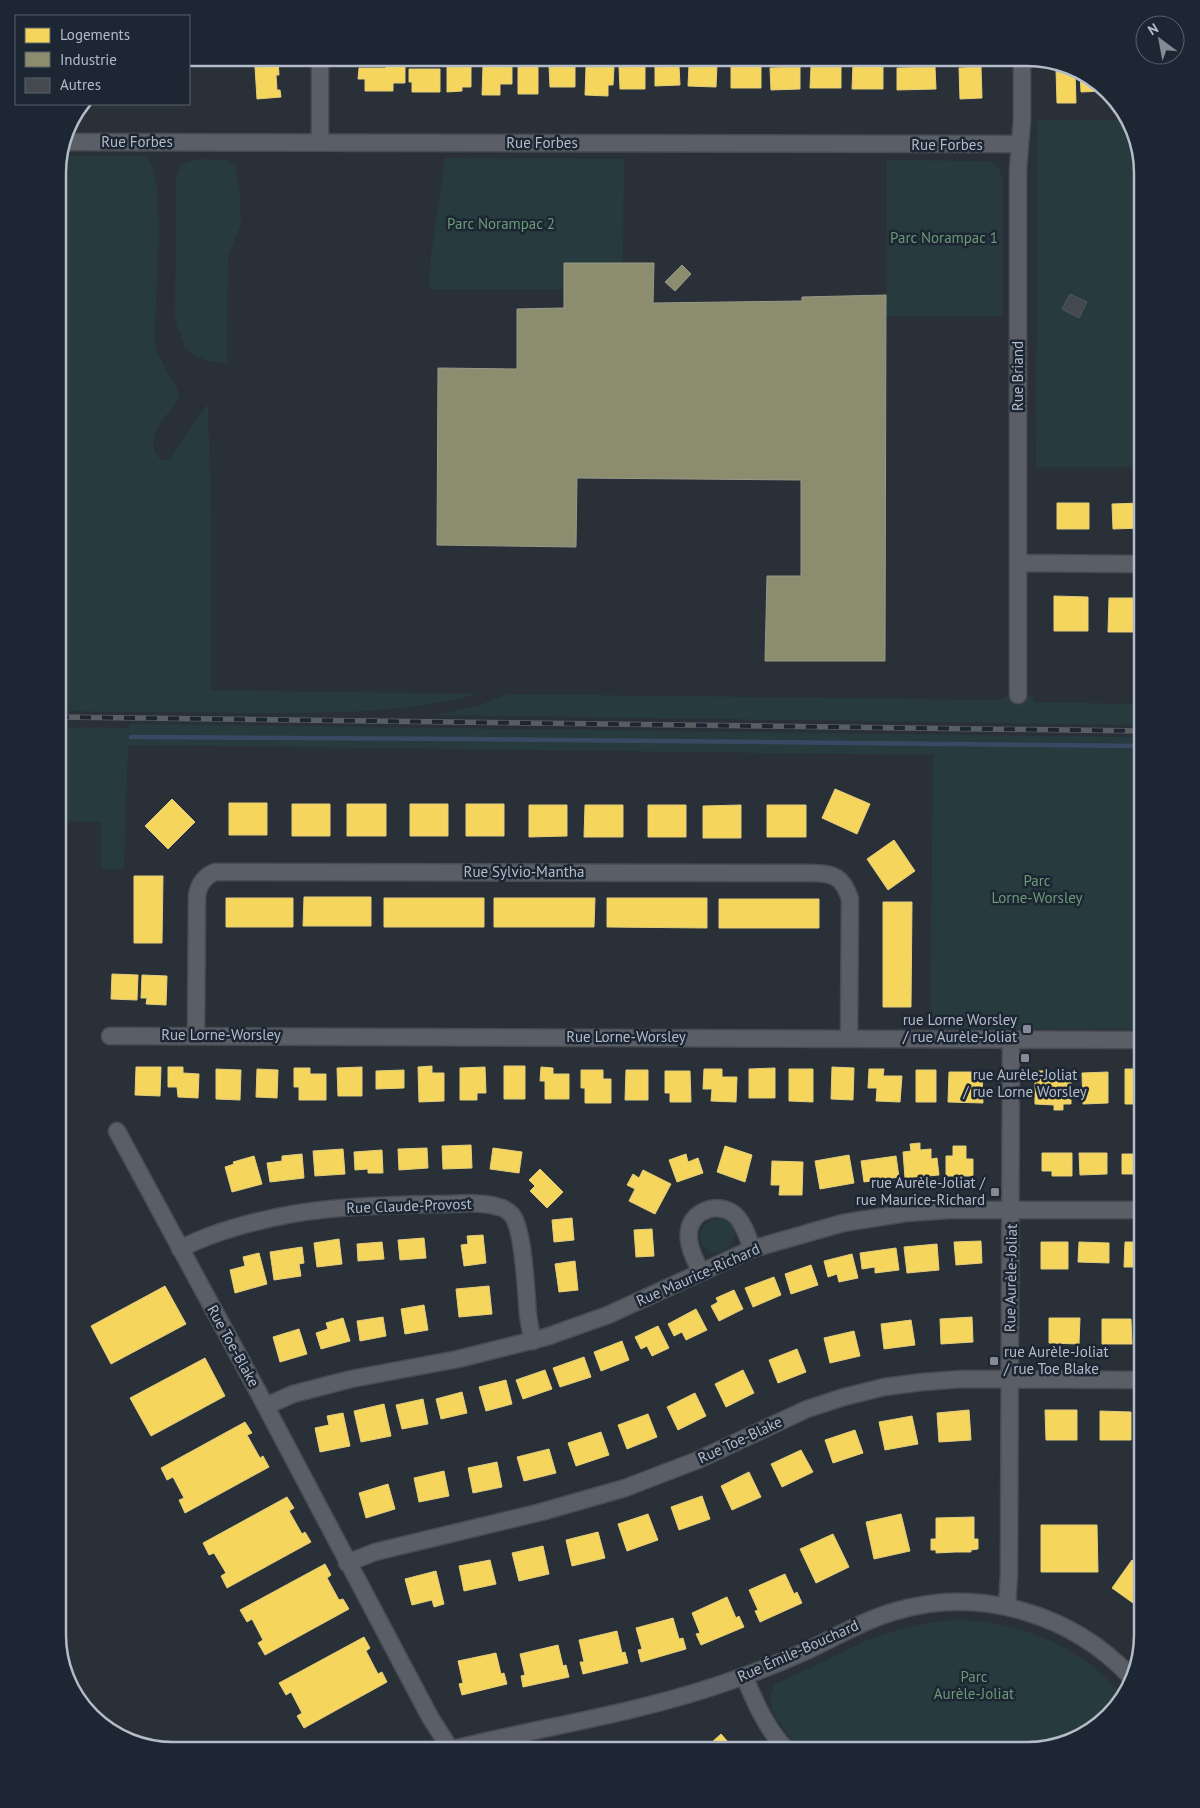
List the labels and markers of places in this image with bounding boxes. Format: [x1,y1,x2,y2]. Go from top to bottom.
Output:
place label: rue Lorne Worsley / rue Aurèle-Joliat [902,1010,1017,1046]
marker: rue Lorne Worsley / rue Aurèle-Joliat [1021,1023,1033,1035]
marker: rue Aurèle-Joliat / rue Lorne Worsley [1019,1052,1031,1064]
place label: rue Aurèle-Joliat / rue Lorne Worsley [962,1065,1087,1101]
place label: rue Aurèle-Joliat / rue Maurice-Richard [856,1173,986,1209]
marker: rue Aurèle-Joliat / rue Maurice-Richard [989,1186,1001,1198]
place label: rue Aurèle-Joliat / rue Toe Blake [1003,1342,1109,1378]
marker: rue Aurèle-Joliat / rue Toe Blake [988,1355,1000,1367]

